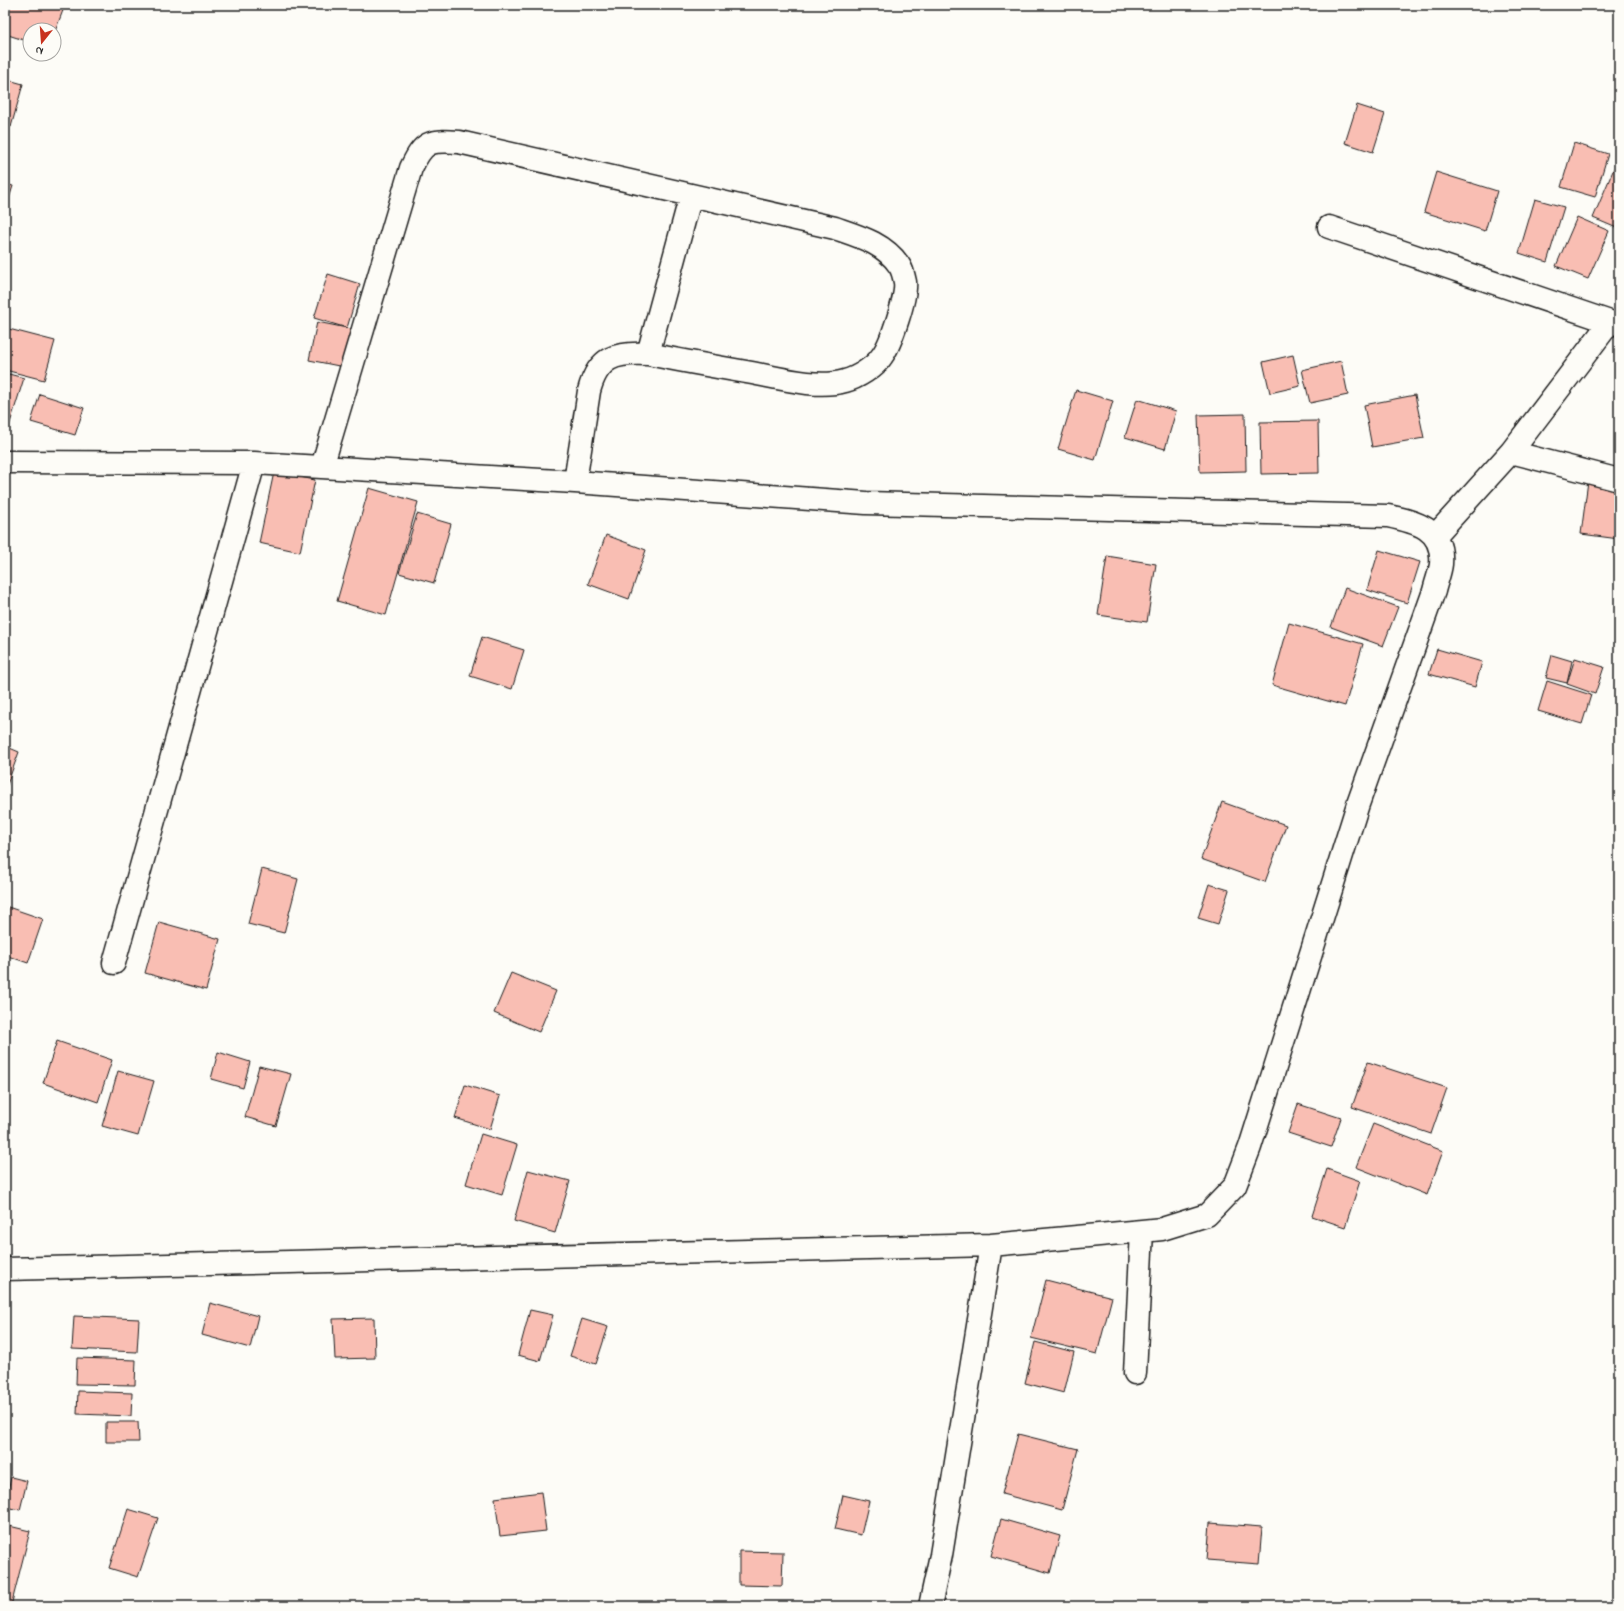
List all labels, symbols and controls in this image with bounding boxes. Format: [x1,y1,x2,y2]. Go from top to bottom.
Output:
north arrow [22,22,62,62]
text: N [33,42,45,59]

